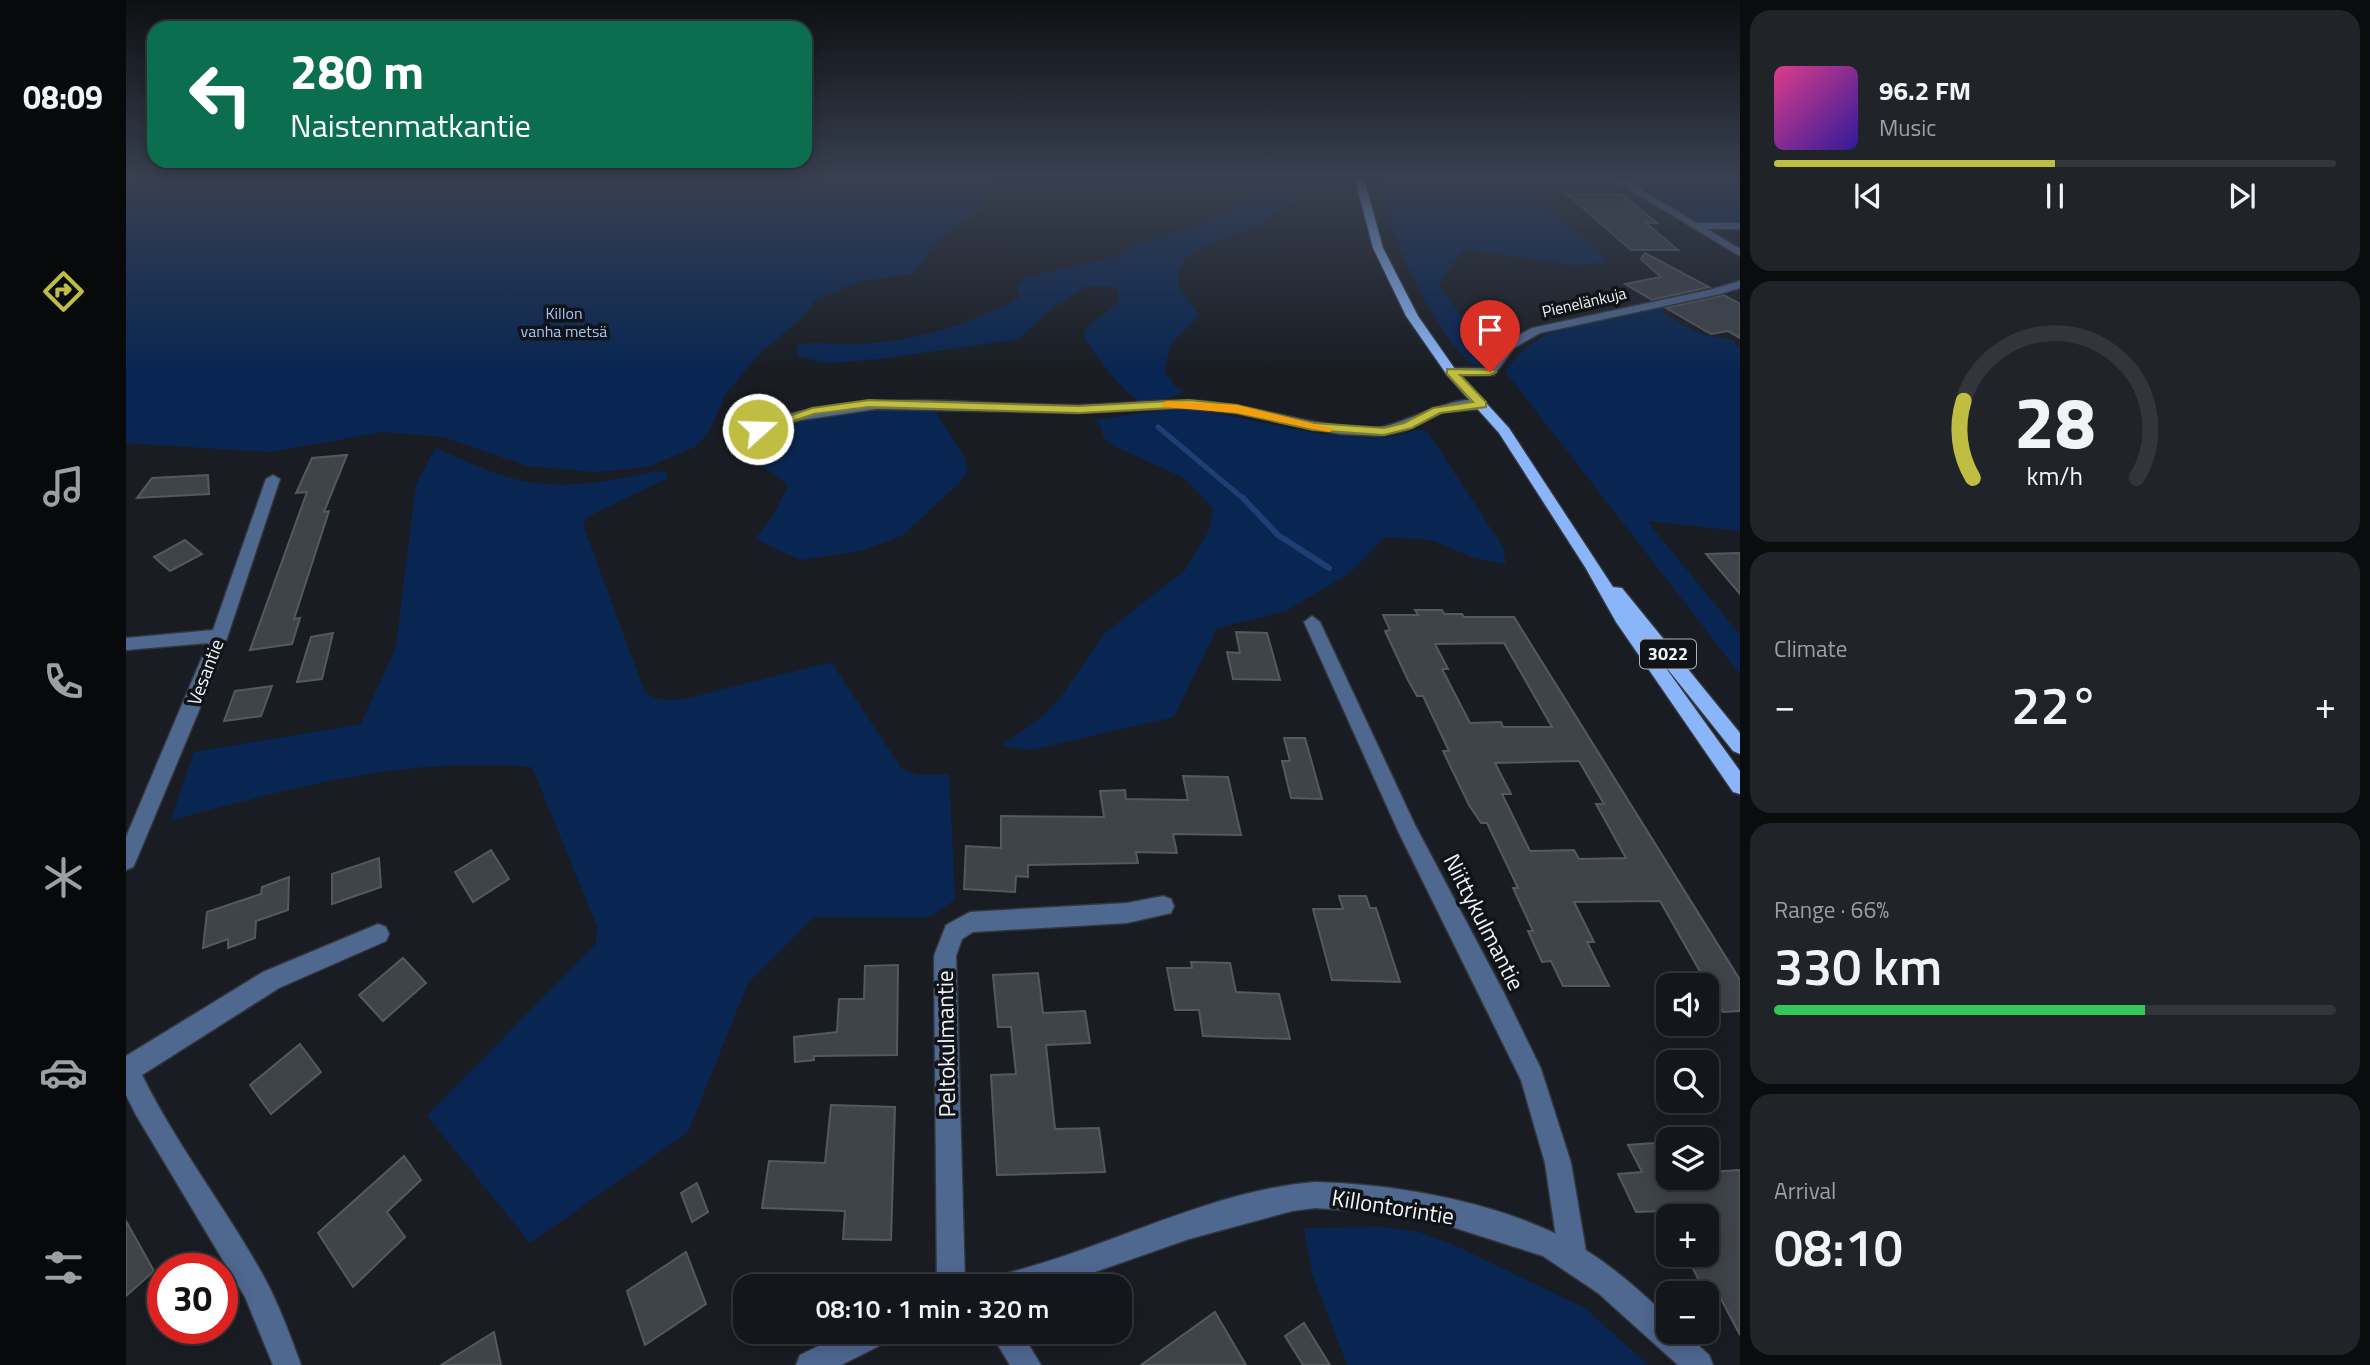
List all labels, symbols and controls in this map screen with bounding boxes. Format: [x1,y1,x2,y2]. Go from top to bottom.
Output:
text: 280 m [290,33,424,108]
icon: left [175,49,266,140]
text: 96.2 FM [1879,71,1971,110]
text: 08:09 [23,73,103,121]
text: Naistenmatkantie [290,101,531,149]
text: Music [1879,110,1936,145]
icon: previous [1849,177,1887,215]
icon: pause [2036,177,2074,215]
icon: next [2223,177,2261,215]
icon: directions [39,267,88,316]
street label: Pienelänkuja [1540,281,1628,323]
pin [1460,300,1520,372]
park label: Killon vanha metsä [521,301,607,343]
icon: arrive [1471,311,1509,349]
text: 28 [2014,366,2096,476]
position arrow [721,392,795,466]
text: km/h [2027,456,2083,494]
icon: music [39,462,88,511]
text: Climate [1774,631,1847,666]
street label: Vesantie [179,634,230,709]
road number: 3022 [1640,640,1696,668]
icon: phone [39,657,88,706]
text: 22° [2011,665,2099,744]
text: − [1774,676,1795,734]
text: + [2315,676,2336,734]
street label: Niittykulmantie [1435,847,1534,996]
icon: climate [39,853,88,902]
text: Range · 66% [1774,892,1889,927]
text: 330 km [1774,926,1942,1005]
street label: Peltokulmantie [927,970,964,1118]
map controls [1656,973,1719,1344]
button: sound [1656,973,1719,1036]
icon: car [39,1048,88,1097]
button: search [1656,1050,1719,1113]
button: layers [1656,1127,1719,1190]
text: Arrival [1774,1173,1836,1208]
street label: Killontorintie [1329,1180,1457,1233]
button: + [1656,1204,1719,1267]
text: 08:10 [1774,1207,1903,1286]
icon: filters [39,1243,88,1292]
speed limit sign: 30 [147,1253,238,1344]
button: − [1656,1281,1719,1344]
text: 08:10 · 1 min · 320 m [816,1289,1049,1328]

